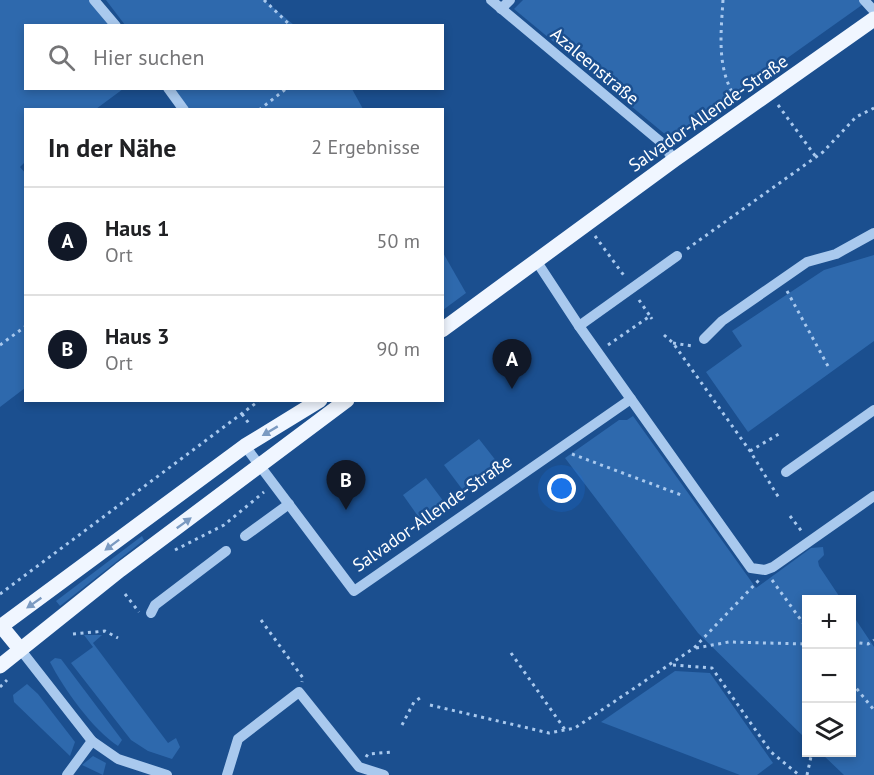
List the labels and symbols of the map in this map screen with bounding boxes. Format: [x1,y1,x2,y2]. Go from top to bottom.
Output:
street label: Azaleenstraße [546,22,644,110]
street label: Salvador-Allende-Straße [624,49,792,177]
pin: A [492,340,532,389]
one-way arrow [262,425,278,436]
street label: Salvador-Allende-Straße [348,449,516,577]
pin: B [326,460,366,510]
your location [547,474,576,503]
one-way arrow [176,517,192,529]
one-way arrow [105,539,120,551]
one-way arrow [27,597,43,609]

